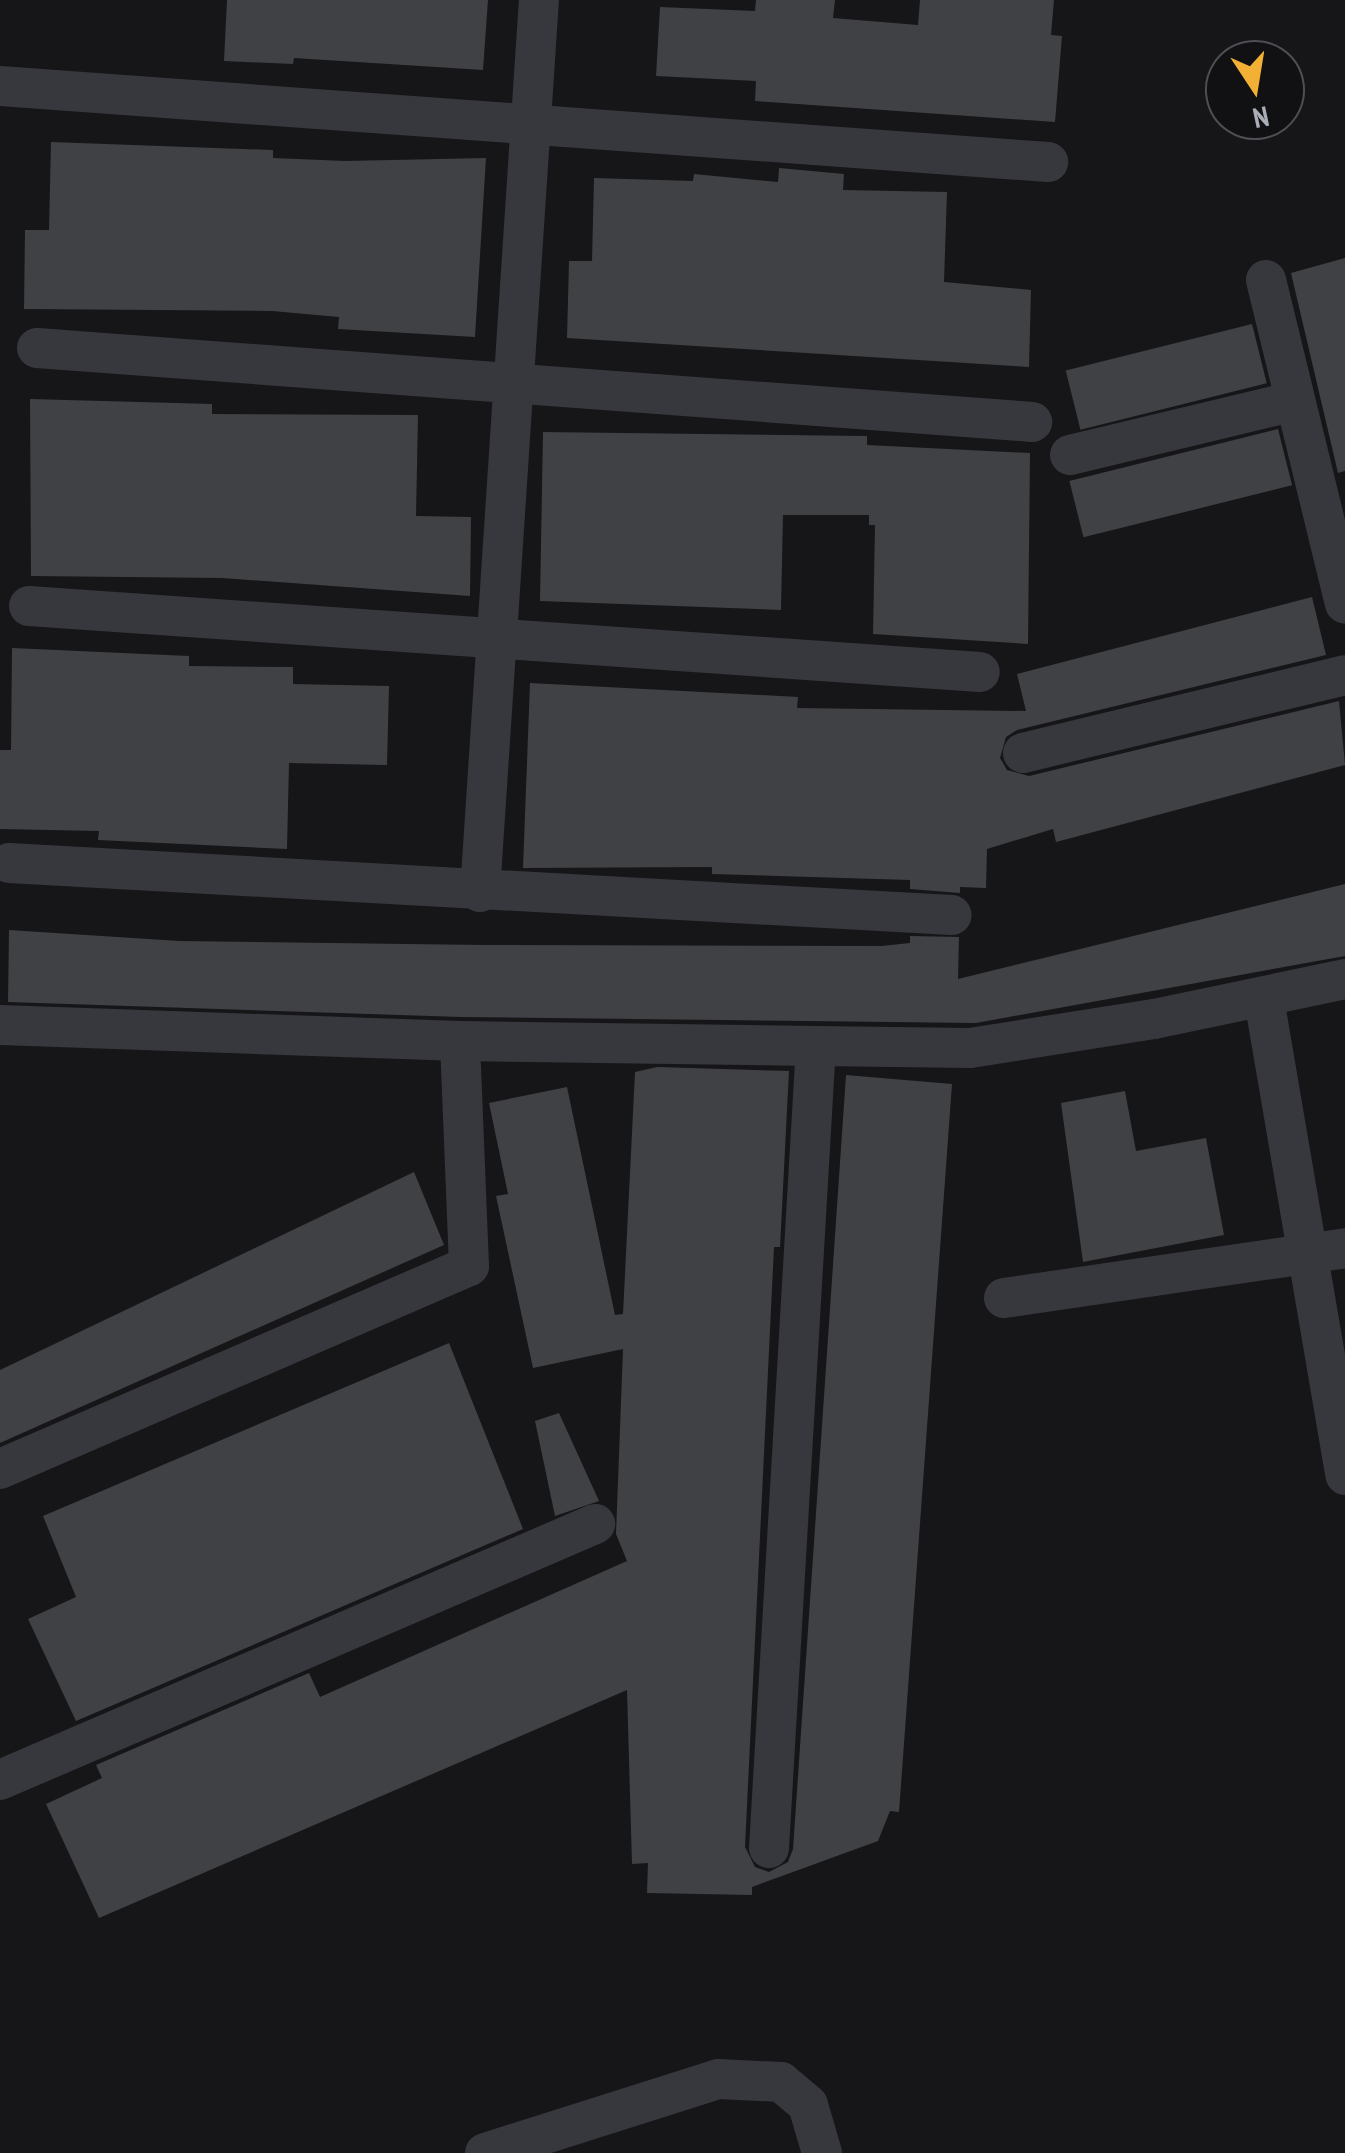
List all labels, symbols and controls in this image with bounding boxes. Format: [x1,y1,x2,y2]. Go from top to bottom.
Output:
north arrow [1205,40,1305,140]
text: N [1250,98,1272,138]

